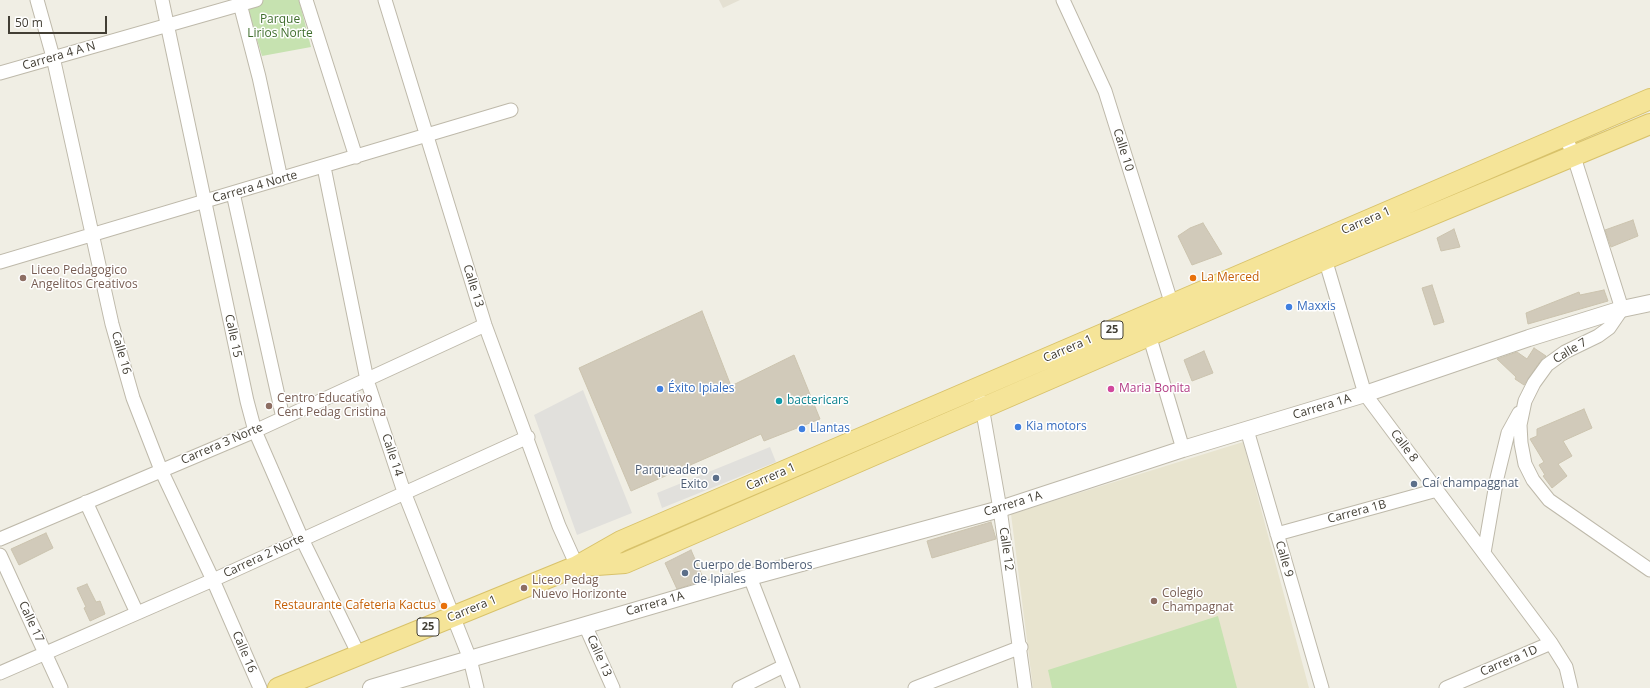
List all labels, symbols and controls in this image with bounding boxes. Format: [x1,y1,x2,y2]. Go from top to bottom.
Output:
scale bar [10,8,109,34]
park label: Parque Lirios Norte [247,13,313,41]
text: 50 m [15,14,43,31]
street label: Carrera 4 A N [21,39,97,73]
street label: Calle 10 [1110,127,1136,173]
street label: Carrera 4 Norte [211,168,299,206]
street label: Carrera 1 [1339,204,1393,238]
street label: Calle 13 [460,263,486,309]
place label: Liceo Pedagogico Angelitos Creativos [31,264,138,292]
place label: La Merced [1201,271,1259,285]
marker: Liceo Pedagogico Angelitos Creativos [18,273,28,283]
marker: La Merced [1188,273,1198,283]
place label: Maxxis [1297,300,1336,314]
marker: Maxxis [1284,302,1294,312]
street label: Calle 15 [221,313,245,359]
road number: 25 [1101,321,1123,339]
street label: Calle 16 [108,330,134,376]
street label: Carrera 1 [1041,332,1095,366]
street label: Calle 7 [1550,335,1590,367]
place label: Éxito Ipiales [668,382,734,396]
place label: Maria Bonita [1119,382,1190,396]
marker: Éxito Ipiales [655,384,665,394]
marker: Maria Bonita [1106,384,1116,394]
street label: Carrera 1A [1291,391,1353,423]
place label: Centro Educativo Cent Pedag Cristina [277,392,386,420]
place label: bactericars [787,394,849,408]
marker: bactericars [774,396,784,406]
marker: Centro Educativo Cent Pedag Cristina [264,401,274,411]
street label: Carrera 3 Norte [179,420,265,468]
place label: Kia motors [1026,420,1087,434]
place label: Llantas [810,422,850,436]
marker: Kia motors [1013,422,1023,432]
marker: Llantas [797,424,807,434]
street label: Calle 8 [1387,427,1421,465]
street label: Calle 14 [378,432,406,478]
street label: Carrera 1 [744,460,798,494]
place label: Parqueadero Exito [635,464,708,492]
marker: Parqueadero Exito [711,473,721,483]
place label: Caí champaggnat [1422,477,1519,491]
marker: Caí champaggnat [1409,479,1419,489]
street label: Carrera 1A [982,488,1044,520]
street label: Carrera 1B [1326,497,1388,527]
street label: Calle 12 [996,526,1016,572]
street label: Carrera 2 Norte [221,531,307,581]
street label: Calle 9 [1272,539,1296,579]
place label: Cuerpo de Bomberos de Ipiales [693,559,812,587]
marker: Cuerpo de Bomberos de Ipiales [680,568,690,578]
place label: Liceo Pedag Nuevo Horizonte [532,574,627,602]
marker: Liceo Pedag Nuevo Horizonte [519,583,529,593]
place label: Colegio Champagnat [1162,587,1234,615]
street label: Carrera 1A [624,589,686,619]
street label: Carrera 1 [445,593,499,625]
marker: Colegio Champagnat [1149,596,1159,606]
street label: Calle 17 [15,599,47,645]
place label: Restaurante Cafeteria Kactus [274,599,436,613]
marker: Restaurante Cafeteria Kactus [439,601,449,611]
road number: 25 [417,618,439,636]
street label: Calle 16 [229,629,259,675]
street label: Calle 13 [584,633,614,679]
street label: Carrera 1D [1478,642,1540,680]

